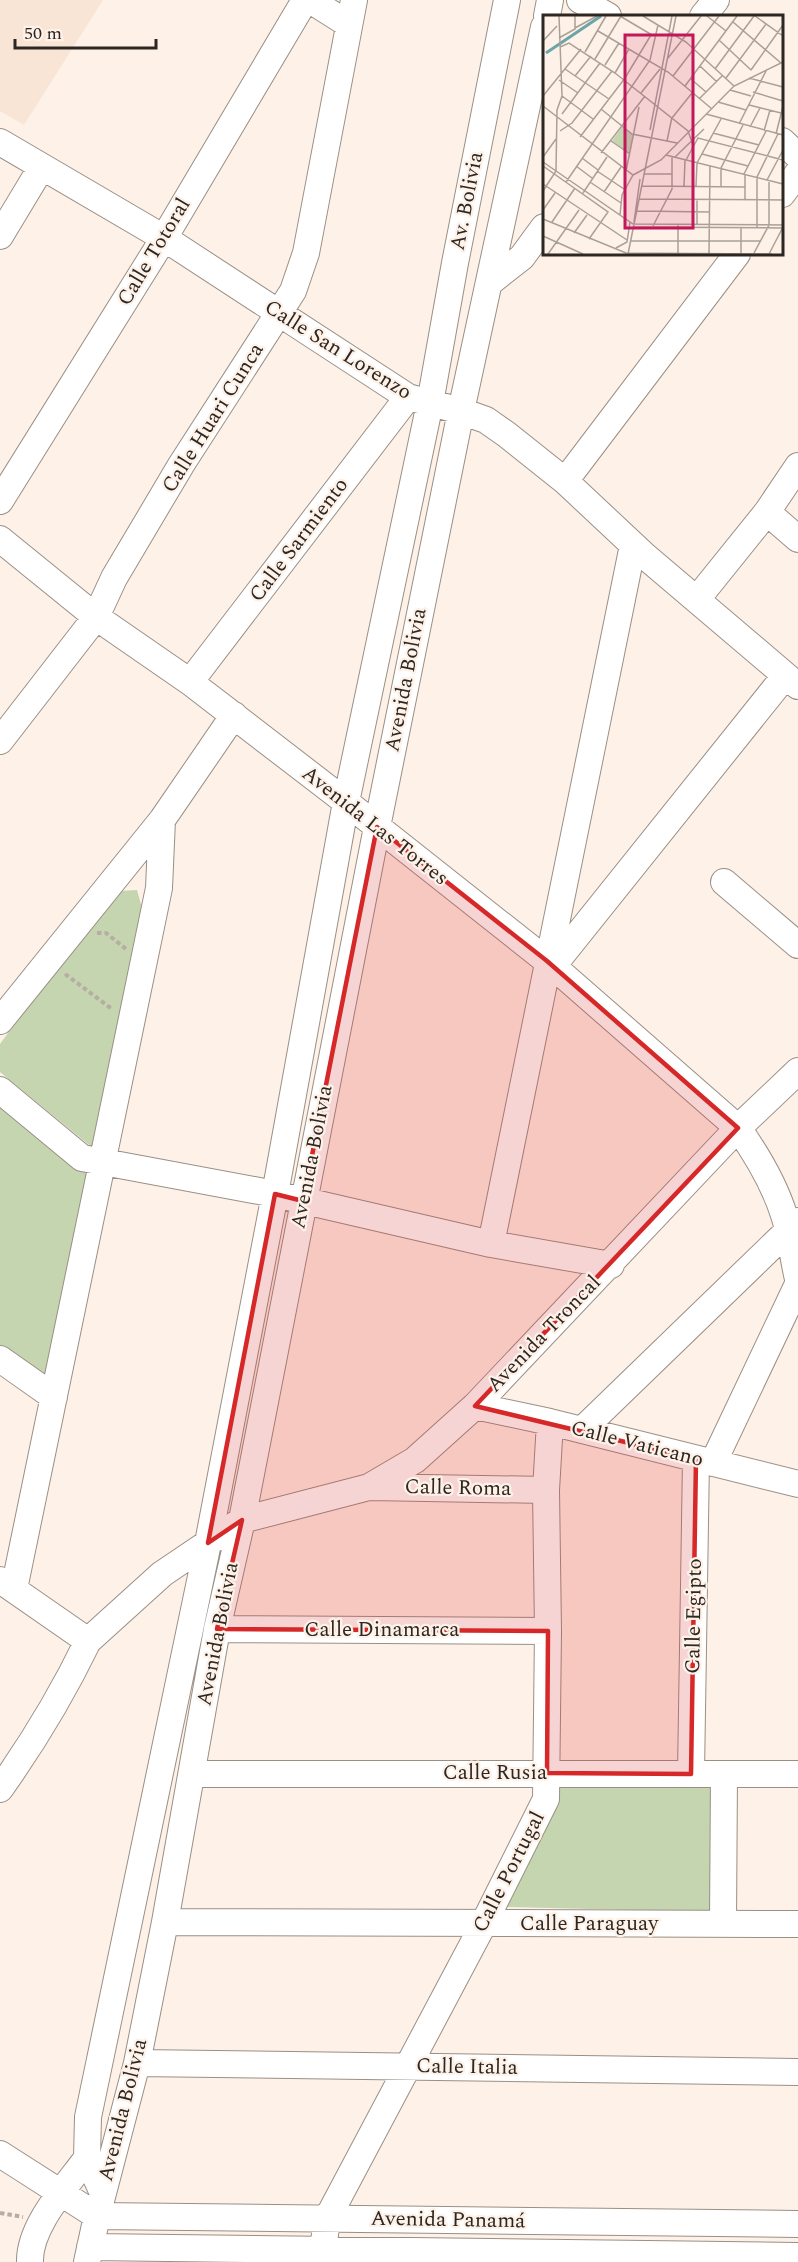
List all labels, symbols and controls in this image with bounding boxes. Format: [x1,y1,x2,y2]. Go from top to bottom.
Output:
scale bar [15,12,156,50]
inset map [543,15,783,255]
text: 50 m [24,20,62,47]
street label: Av. Bolivia [442,148,492,253]
street label: Calle Totoral [109,192,199,312]
street label: Calle San Lorenzo [258,292,418,408]
street label: Calle Huari Cunca [154,336,273,499]
street label: Calle Sarmiento [241,471,357,609]
street label: Avenida Bolivia [376,605,436,755]
street label: Avenida Las Torres [294,758,456,894]
street label: Avenida Bolivia [282,1082,342,1232]
street label: Avenida Troncal [479,1268,609,1400]
street label: Calle Vaticano [567,1412,707,1476]
street label: Calle Roma [404,1471,512,1505]
street label: Calle Egipto [677,1558,711,1674]
street label: Avenida Bolivia [188,1559,248,1709]
street label: Calle Dinamarca [304,1614,460,1646]
street label: Calle Rusia [443,1757,548,1789]
street label: Calle Portugal [465,1806,553,1938]
street label: Calle Paraguay [520,1908,659,1940]
street label: Avenida Bolivia [90,2035,156,2185]
street label: Calle Italia [416,2050,519,2084]
street label: Avenida Panamá [370,2203,526,2237]

